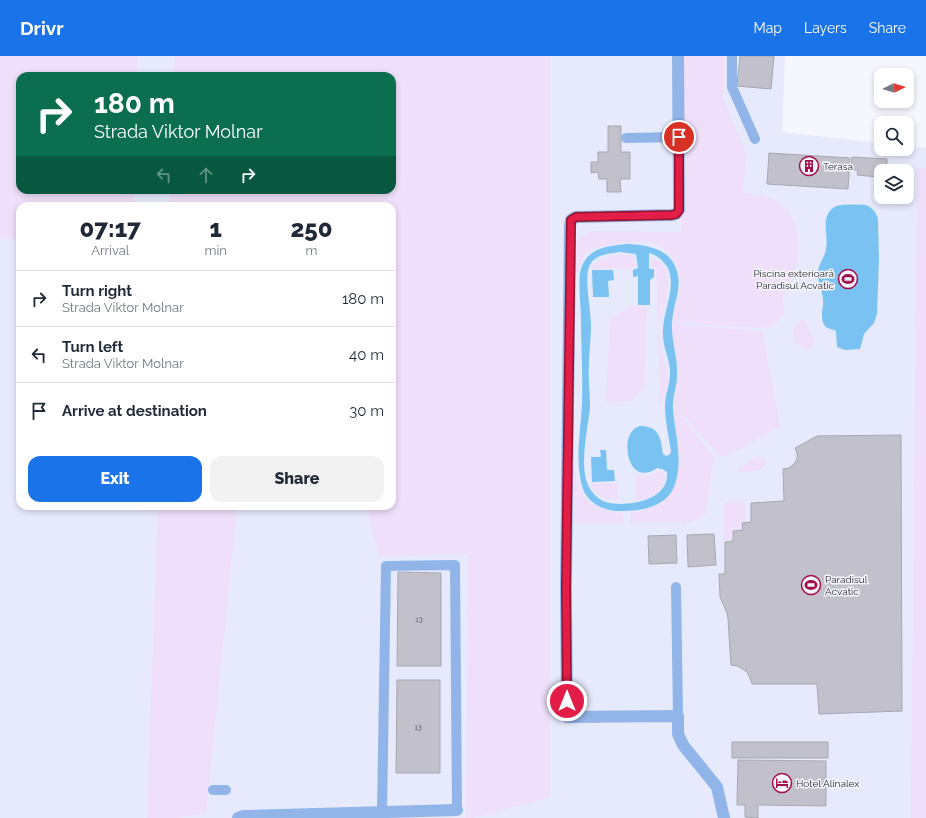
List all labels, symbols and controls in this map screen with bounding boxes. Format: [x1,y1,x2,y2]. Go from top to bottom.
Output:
text: Drivr [20,17,64,39]
text: Map [754,20,782,36]
text: Layers [804,20,847,36]
text: Share [869,20,906,36]
north arrow [874,68,914,108]
map controls [874,68,914,204]
text: 180 m [94,87,175,120]
icon: right [28,88,80,140]
button: search [874,116,914,156]
pin [662,120,696,154]
text: Strada Viktor Molnar [94,121,263,142]
icon: arrive [668,126,690,148]
building icon: Terasa [798,155,820,177]
place label: Terasa [823,161,853,172]
icon: left [153,164,175,186]
icon: ahead [195,164,217,186]
icon: right [237,164,259,186]
button: layers [874,164,914,204]
text: 07:17 [80,214,141,243]
text: 1 [209,214,222,243]
text: 250 [290,214,332,243]
text: Arrival [91,243,129,258]
text: min [204,243,227,258]
text: m [305,243,317,258]
place label: Piscina exterioară Paradisul Acvatic [753,268,835,291]
sports icon: Piscina exterioară Paradisul Acvatic [837,268,859,290]
text: Turn right [62,282,132,300]
icon: right [28,288,50,310]
text: 180 m [342,290,384,308]
text: Strada Viktor Molnar [62,300,184,315]
text: Turn left [62,338,123,356]
icon: left [28,344,50,366]
text: 40 m [349,346,384,364]
text: Strada Viktor Molnar [62,356,184,371]
icon: arrive [28,400,50,422]
text: Arrive at destination [62,402,207,420]
text: 30 m [349,402,384,420]
button: Exit [28,456,202,502]
button: Share [210,456,384,502]
sports icon: Paradisul Acvatic [800,574,822,596]
place label: Paradisul Acvatic [825,574,868,597]
house number: 13 [415,614,423,624]
position arrow [546,680,588,722]
house number: 13 [414,722,422,732]
hotel icon: Hotel Alinalex [771,772,793,794]
place label: Hotel Alinalex [796,778,859,789]

